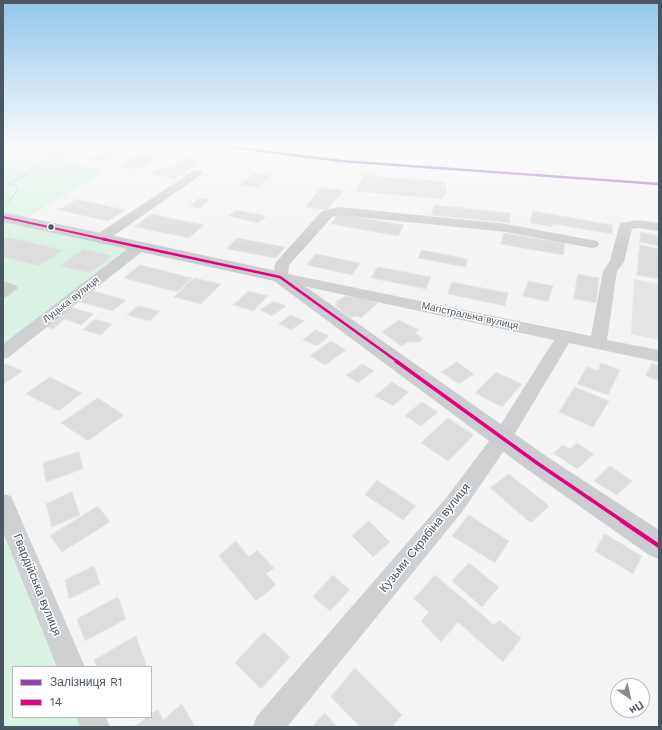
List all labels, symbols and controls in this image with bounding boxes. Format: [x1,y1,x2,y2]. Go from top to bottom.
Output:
unlabelled marker [46,222,56,232]
street label: Луцька вулиця [40,274,102,326]
street label: Магістральна вулиця [421,300,519,332]
street label: Кузьми Скрябіна вулиця [376,480,474,596]
street label: Гвардійська вулиця [10,532,64,638]
legend [12,666,152,718]
text: Залізниця R1 [50,675,123,689]
north arrow [610,678,650,718]
text: 14 [50,695,62,709]
text: Пн [627,698,646,717]

